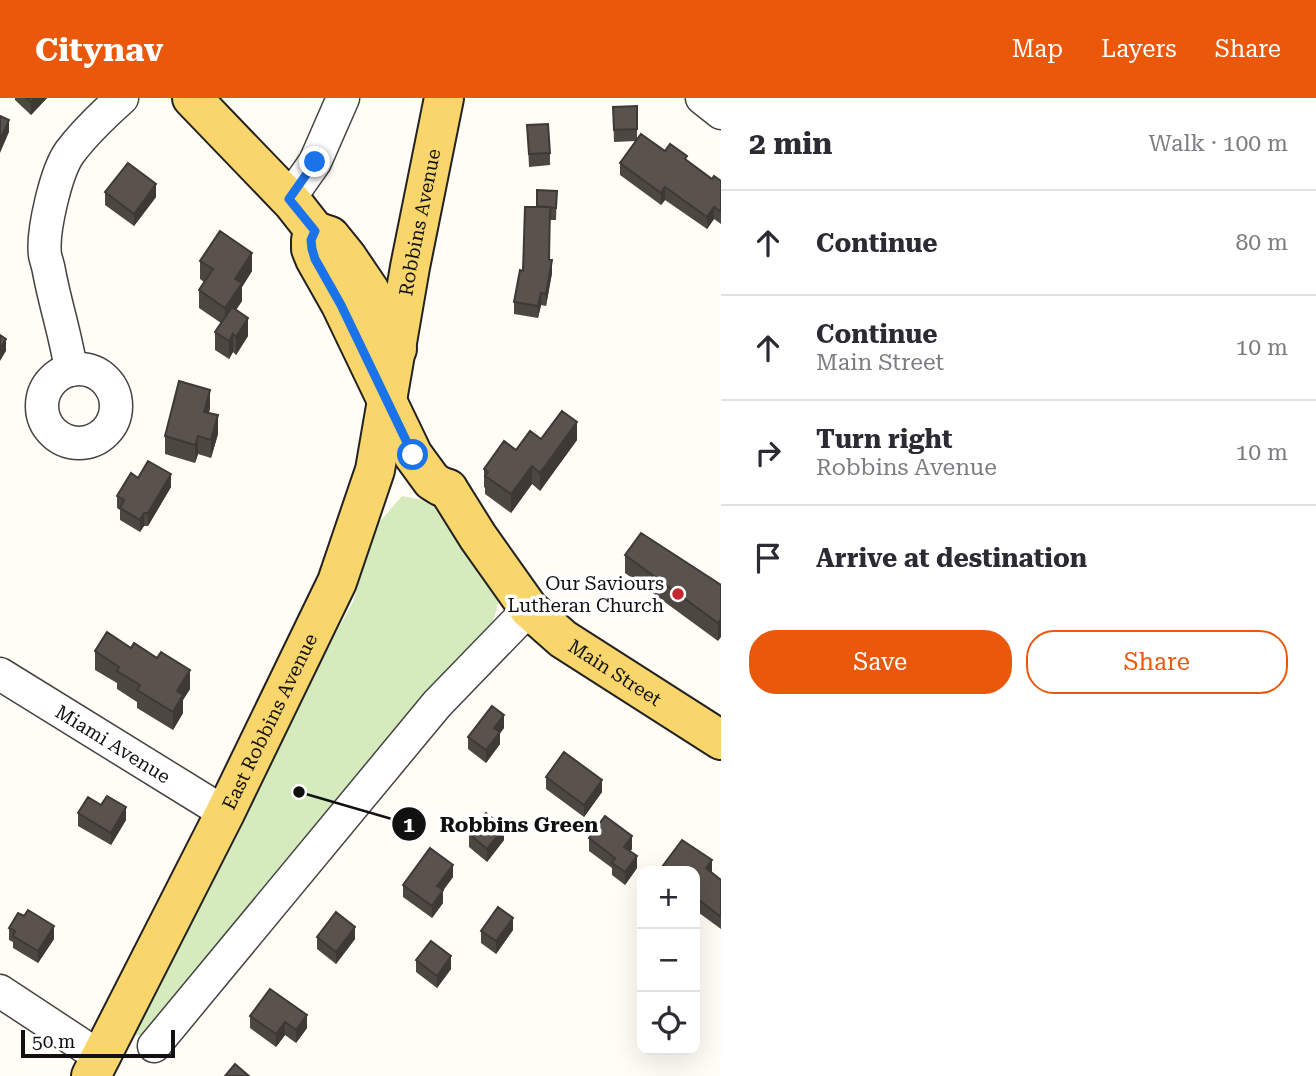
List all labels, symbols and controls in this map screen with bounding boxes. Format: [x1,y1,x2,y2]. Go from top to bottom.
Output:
text: Citynav [35,30,163,69]
text: Map [1012,35,1063,63]
text: Layers [1101,35,1177,63]
text: Share [1215,35,1281,63]
text: 2 min [749,126,832,161]
text: Walk · 100 m [1149,130,1288,157]
route end [299,146,330,177]
street label: Robbins Avenue [394,147,445,297]
icon: ahead [749,224,787,262]
text: Continue [816,228,938,258]
text: 80 m [1235,229,1288,256]
text: Continue [816,319,938,349]
icon: ahead [749,329,787,367]
text: 10 m [1235,334,1288,361]
text: Main Street [816,349,944,376]
text: Turn right [816,424,952,454]
icon: right [749,434,787,472]
route start [397,439,428,470]
text: 10 m [1235,439,1288,466]
text: Robbins Avenue [816,454,997,481]
icon: arrive [749,539,787,577]
text: Arrive at destination [816,543,1087,573]
place label: Our Saviours Lutheran Church [508,572,664,617]
marker: Our Saviours Lutheran Church [670,586,686,602]
street label: East Robbins Avenue [217,630,322,813]
button: Save [749,630,1012,694]
button: Share [1026,630,1288,694]
street label: Main Street [564,634,666,711]
street label: Miami Avenue [51,700,175,788]
callout: Robbins Green [391,803,613,845]
text: 1 [403,813,415,837]
text: Robbins Green [440,813,598,837]
map controls [637,866,700,1055]
button: + [637,866,700,929]
button: − [637,929,700,992]
button: locate [637,992,700,1055]
scale bar [21,1027,175,1059]
text: 50 m [32,1030,75,1053]

